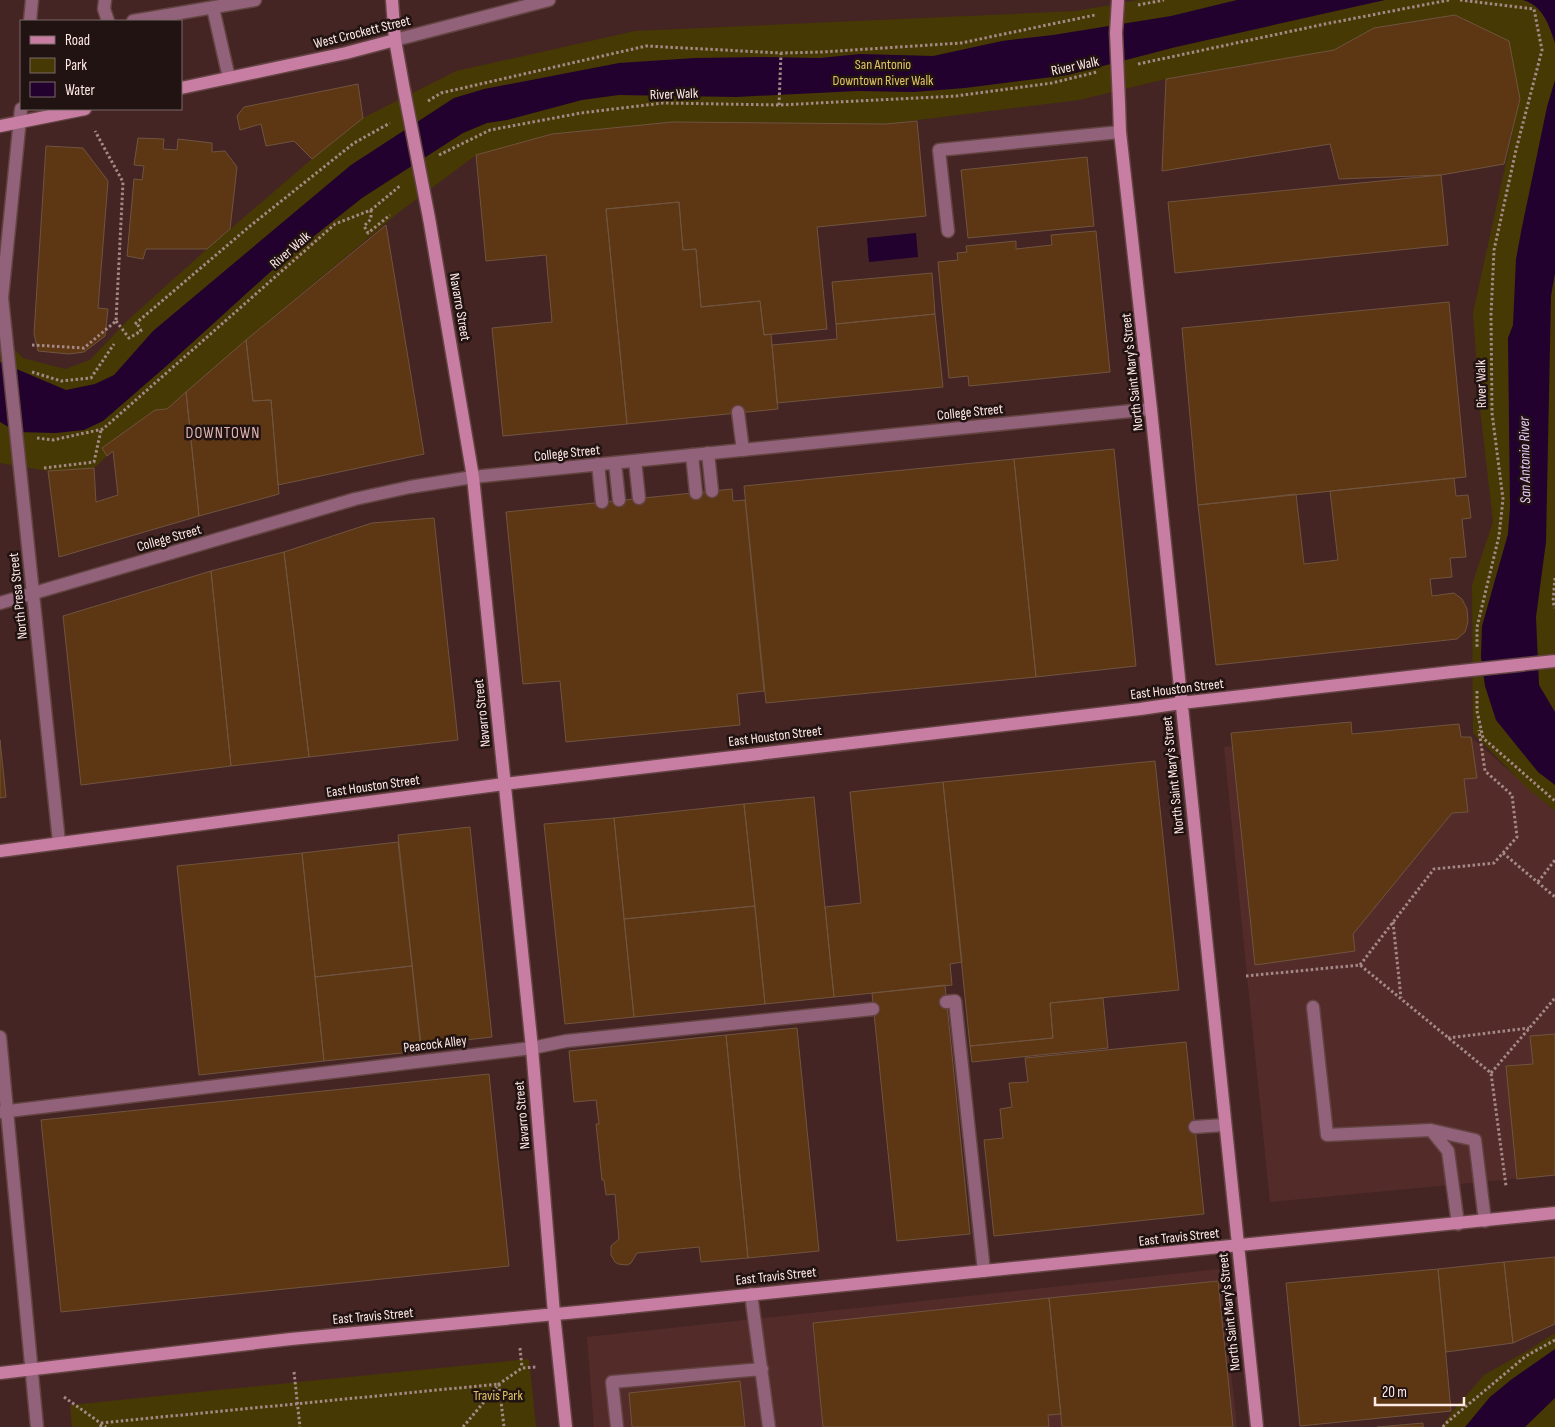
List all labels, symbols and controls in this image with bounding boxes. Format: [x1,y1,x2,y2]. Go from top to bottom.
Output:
street label: West Crockett Street [312,12,412,52]
legend [20,20,182,110]
text: Road [65,31,90,50]
street label: River Walk [1050,53,1101,79]
text: Park [65,56,87,75]
park label: San Antonio Downtown River Walk [833,56,934,89]
text: Water [65,81,96,100]
street label: River Walk [650,85,699,103]
street label: River Walk [266,227,314,272]
street label: Navarro Street [446,272,474,342]
street label: North Saint Mary's Street [1117,312,1147,432]
street label: River Walk [1472,359,1490,408]
street label: College Street [936,400,1004,424]
water label: San Antonio River [1515,416,1535,504]
district label: DOWNTOWN [186,424,260,443]
street label: College Street [533,441,601,465]
street label: College Street [135,521,203,555]
street label: North Presa Street [5,552,31,640]
street label: East Houston Street [1129,675,1225,703]
street label: Navarro Street [470,678,494,748]
street label: North Saint Mary's Street [1158,715,1188,835]
street label: East Houston Street [727,722,823,750]
street label: East Houston Street [325,771,421,801]
street label: Peacock Alley [402,1032,468,1056]
street label: Navarro Street [511,1080,533,1150]
street label: East Travis Street [1138,1224,1220,1250]
street label: North Saint Mary's Street [1214,1252,1244,1372]
street label: East Travis Street [735,1263,817,1289]
street label: East Travis Street [332,1304,414,1328]
scale bar [1375,1374,1464,1406]
text: 20 m [1382,1383,1407,1402]
park label: Travis Park [473,1387,523,1404]

